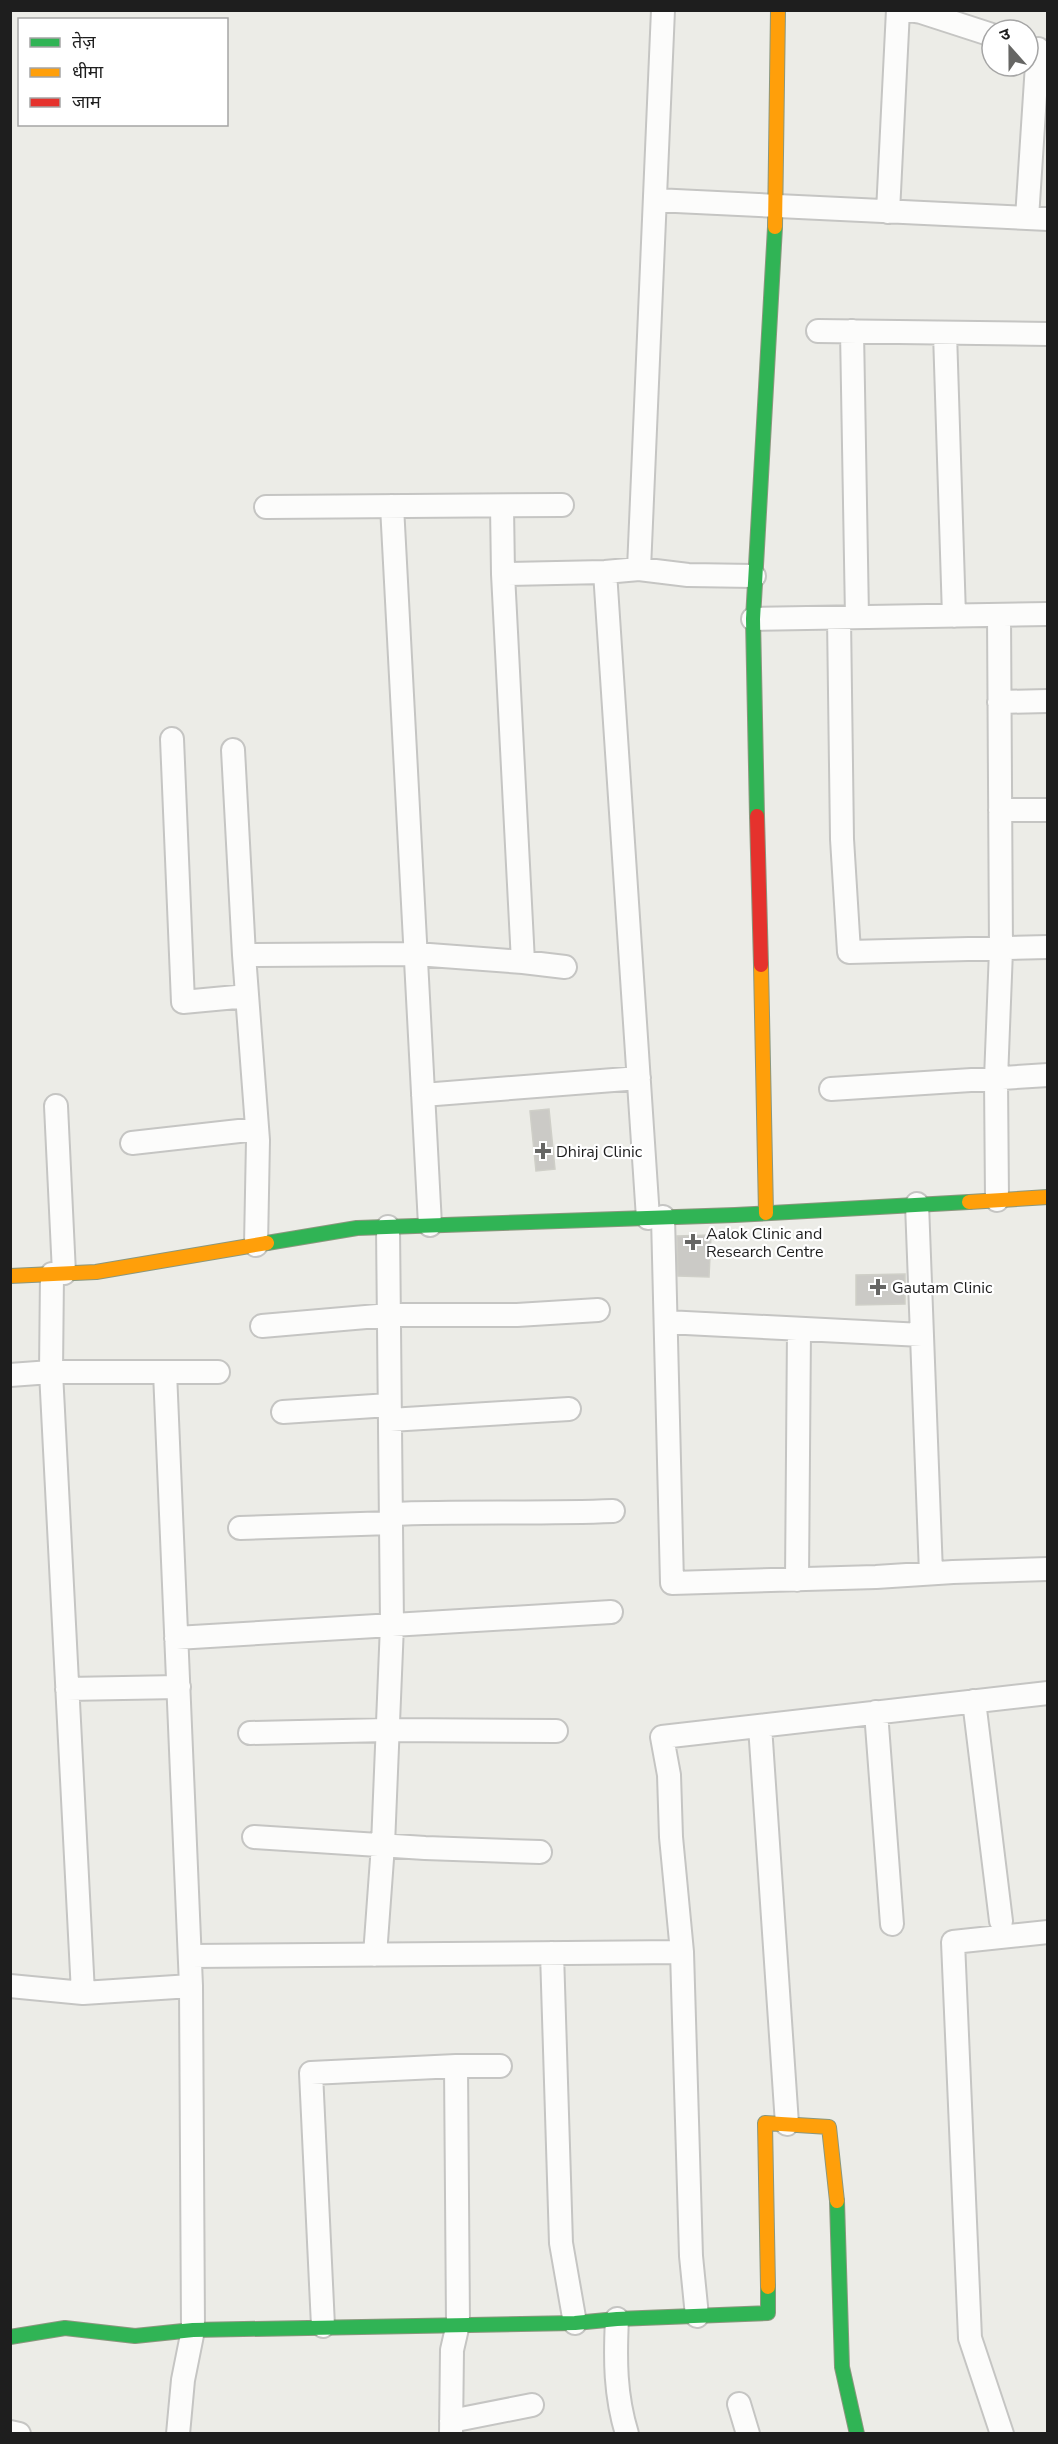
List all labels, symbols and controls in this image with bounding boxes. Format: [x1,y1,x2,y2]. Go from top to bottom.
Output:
legend [18,18,228,126]
north arrow [980,18,1040,78]
text: उ [997,23,1014,47]
text: तेज़ [72,30,96,54]
text: धीमा [72,60,103,84]
text: जाम [72,90,102,114]
place label: Dhiraj Clinic [556,1141,643,1163]
marker: Dhiraj Clinic [534,1142,552,1160]
place label: Aalok Clinic and Research Centre [706,1223,824,1263]
marker: Aalok Clinic and Research Centre [684,1233,702,1251]
place label: Gautam Clinic [892,1277,993,1299]
marker: Gautam Clinic [869,1278,887,1296]

